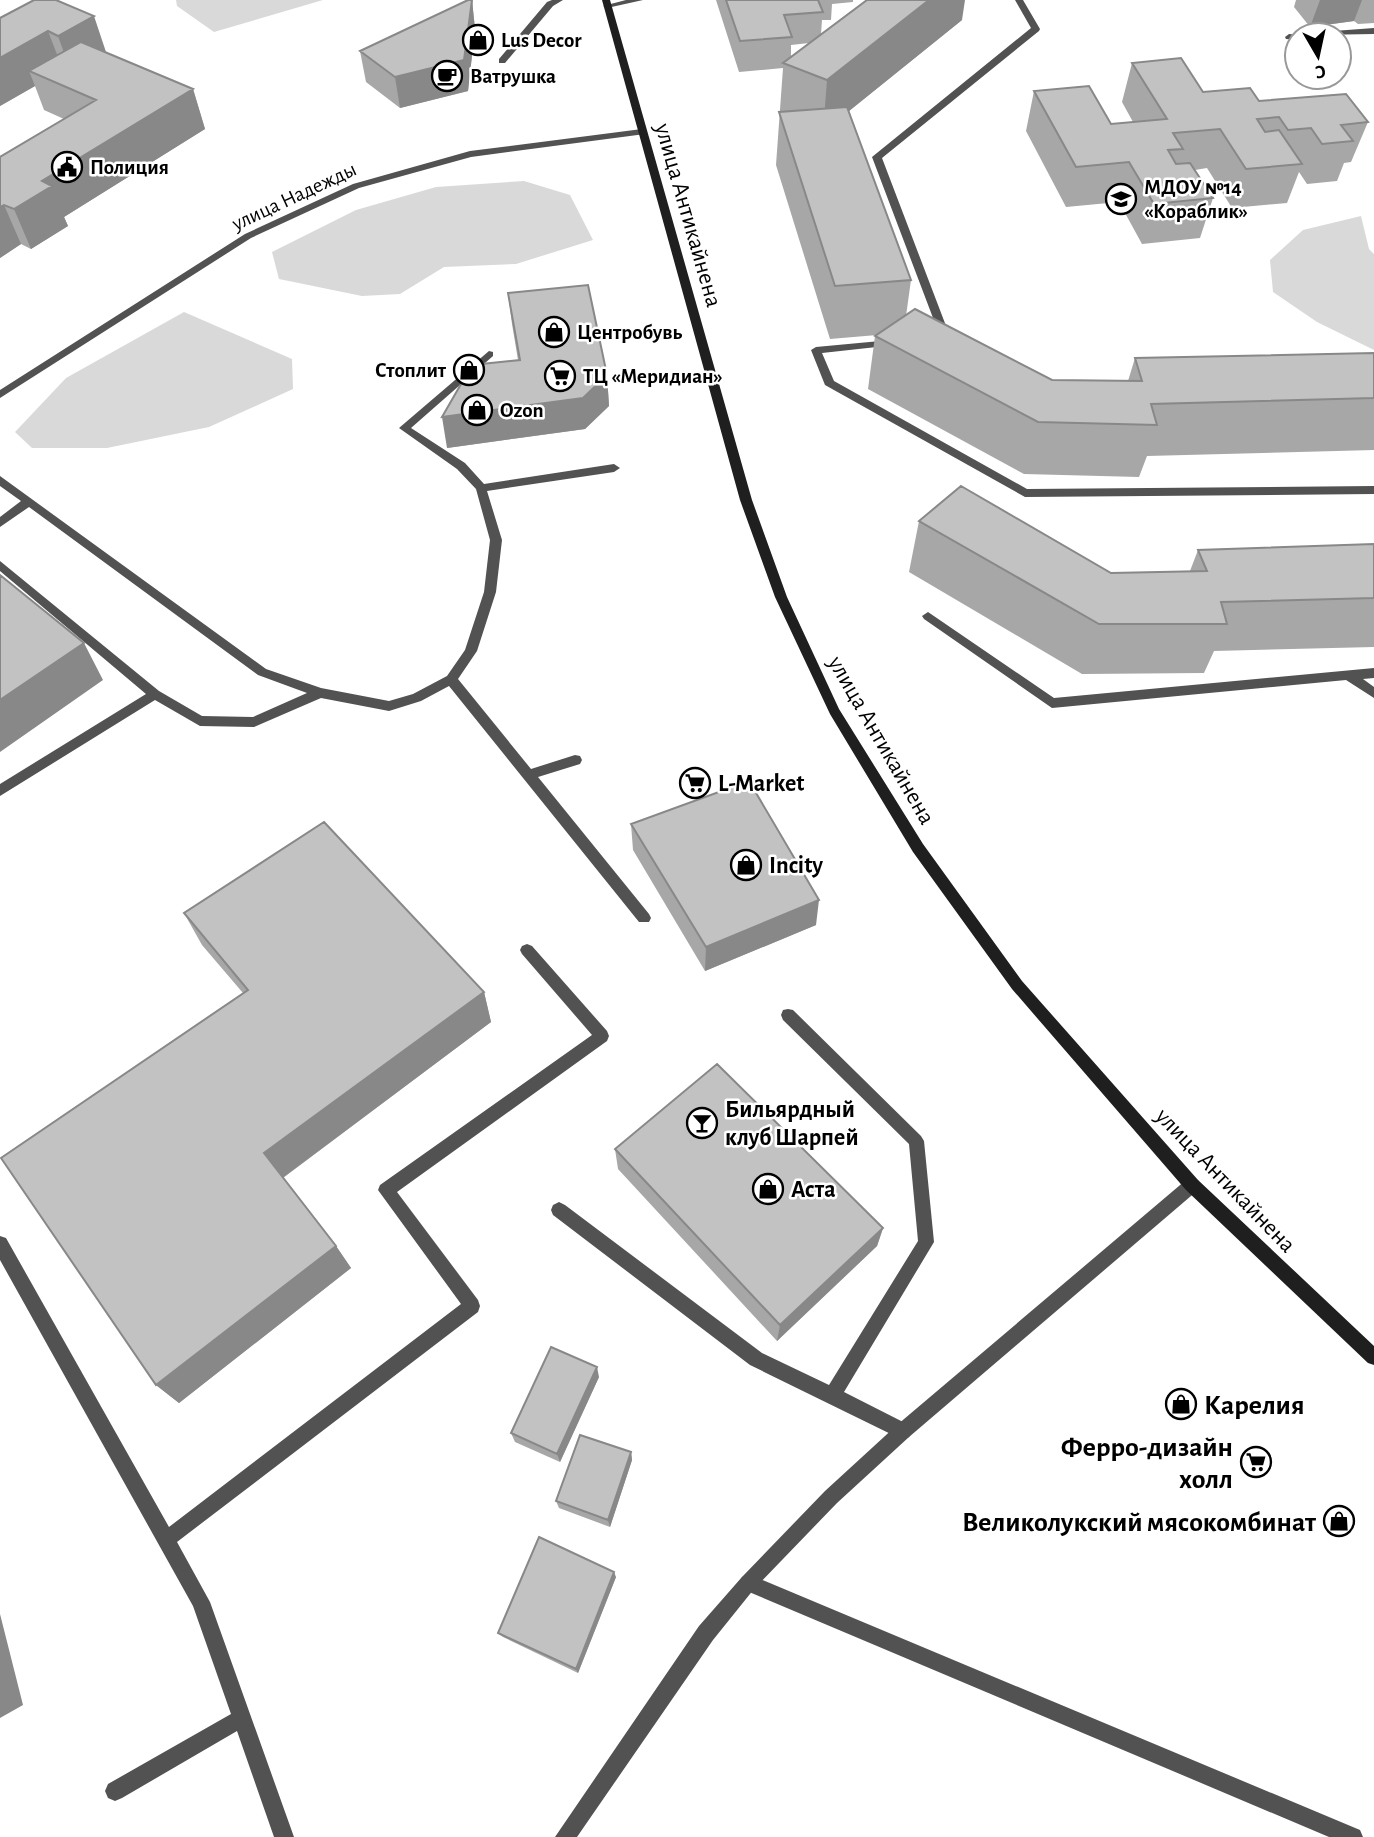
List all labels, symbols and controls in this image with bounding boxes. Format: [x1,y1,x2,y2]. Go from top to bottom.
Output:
north arrow [1283,21,1353,91]
shop icon: Lus Decor [461,23,495,57]
place label: Lus Decor [501,30,582,51]
cafe icon: Ватрушка [430,59,464,93]
text: С [1314,61,1327,82]
place label: Ватрушка [470,66,556,87]
street label: улица Антикайнена [650,120,726,310]
public building icon: Полиция [50,150,84,184]
place label: Полиция [90,157,169,178]
street label: улица Надежды [228,158,360,235]
place label: МДОУ №14 «Кораблик» [1144,177,1248,222]
school or university icon: МДОУ №14 «Кораблик» [1104,182,1138,216]
shop icon: Центробувь [537,315,571,349]
place label: Центробувь [577,322,682,343]
shop icon: Стоплит [452,353,486,387]
supermarket icon: ТЦ «Меридиан» [543,359,577,393]
place label: Стоплит [375,360,447,381]
place label: ТЦ «Меридиан» [583,366,723,387]
shop icon: Ozon [460,393,494,427]
place label: Ozon [500,400,544,421]
street label: улица Антикайнена [823,651,939,829]
supermarket icon: L-Market [678,766,712,800]
place label: L-Market [718,772,804,796]
shop icon: Incity [729,848,763,882]
place label: Incity [769,854,823,878]
place label: Бильярдный клуб Шарпей [725,1098,859,1150]
street label: улица Антикайнена [1150,1103,1300,1257]
bar icon: Бильярдный клуб Шарпей [685,1106,719,1140]
shop icon: Аста [751,1172,785,1206]
place label: Аста [791,1178,836,1202]
shop icon: Карелия [1164,1387,1198,1421]
place label: Карелия [1204,1392,1305,1420]
place label: Ферро-дизайн холл [1061,1434,1233,1494]
supermarket icon: Ферро-дизайн холл [1239,1445,1273,1479]
shop icon: Великолукский мясокомбинат [1322,1504,1356,1538]
place label: Великолукский мясокомбинат [962,1509,1317,1537]

